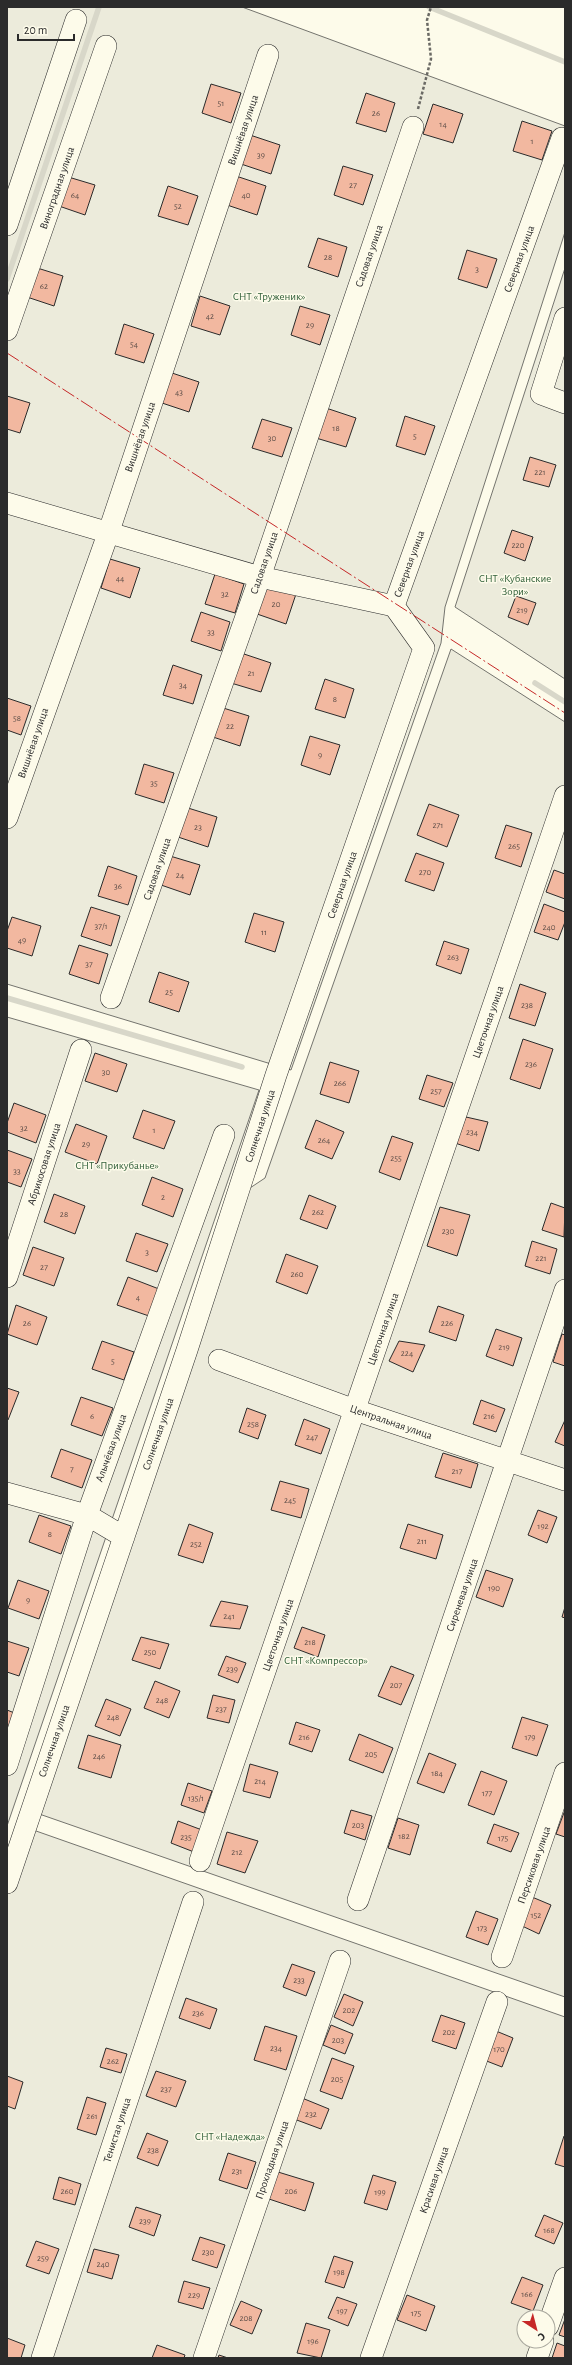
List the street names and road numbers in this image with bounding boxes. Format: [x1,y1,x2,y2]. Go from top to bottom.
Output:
street label: Вишнёвая улица [226,93,260,167]
street label: Виноградная улица [38,145,76,231]
street label: Садовая улица [353,223,385,289]
street label: Северная улица [502,224,536,294]
street label: Вишнёвая улица [123,400,157,474]
street label: Северная улица [392,529,426,599]
street label: Садовая улица [248,530,280,596]
street label: Вишнёвая улица [16,706,50,780]
street label: Садовая улица [141,836,173,902]
street label: Северная улица [325,850,359,920]
street label: Цветочная улица [470,984,506,1060]
street label: Солнечная улица [243,1088,277,1164]
street label: Абрикосовая улица [25,1121,63,1207]
street label: Цветочная улица [365,1291,401,1367]
street label: Солнечная улица [140,1396,176,1472]
street label: Центральная улица [348,1403,434,1441]
street label: Алычёвая улица [94,1412,128,1484]
street label: Сиреневая улица [444,1557,480,1633]
street label: Цветочная улица [260,1597,296,1673]
street label: Солнечная улица [36,1703,72,1779]
street label: Персиковая улица [516,1825,552,1905]
street label: Тенистая улица [101,2096,133,2164]
street label: Прохладная улица [253,2119,291,2201]
street label: Красивая улица [417,2145,451,2215]

